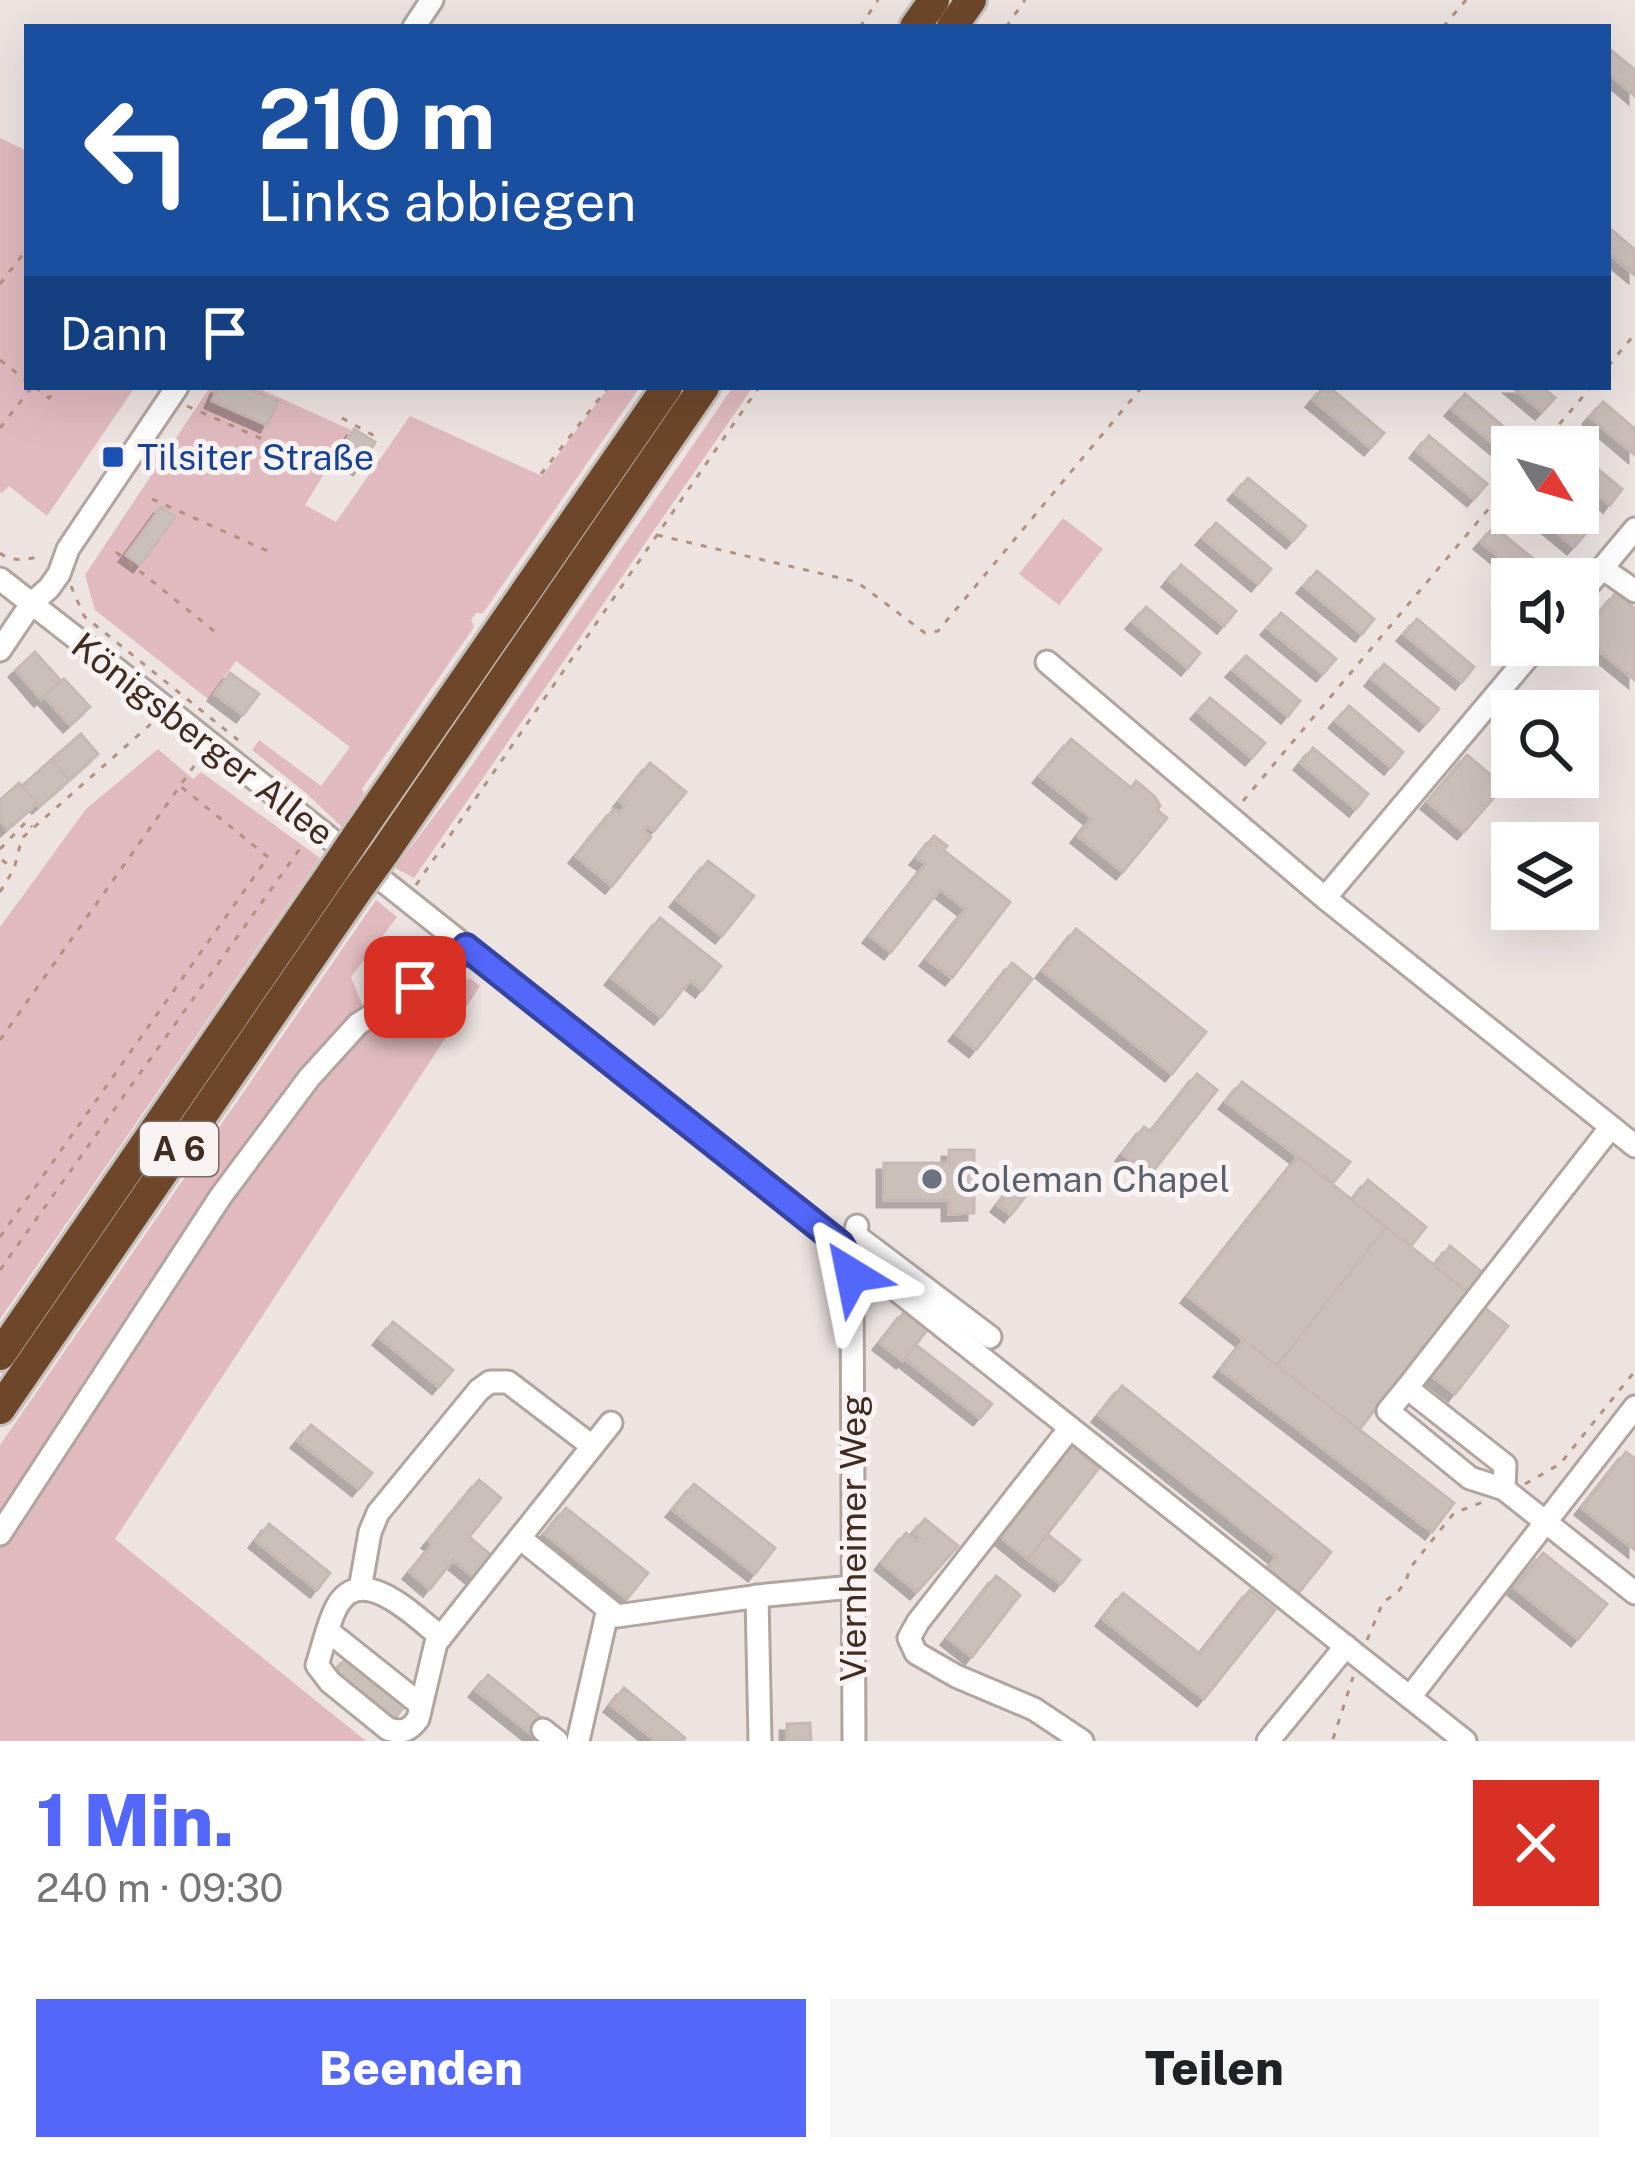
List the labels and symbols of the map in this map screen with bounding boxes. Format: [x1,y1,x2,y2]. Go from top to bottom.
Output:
north arrow [1491,426,1599,534]
place label: Tilsiter Straße [137,436,374,478]
marker: Tilsiter Straße [100,444,126,470]
street label: Königsberger Allee [64,624,342,854]
pin [364,936,466,1038]
road number: A 6 [140,1122,218,1176]
place label: Coleman Chapel [956,1158,1230,1200]
marker: Coleman Chapel [919,1166,945,1192]
position arrow [789,1212,915,1338]
street label: Viernheimer Weg [832,1394,874,1682]

